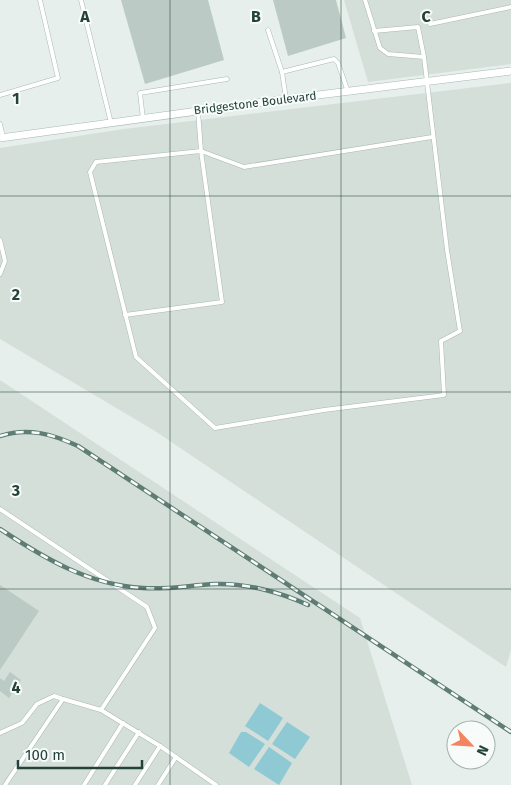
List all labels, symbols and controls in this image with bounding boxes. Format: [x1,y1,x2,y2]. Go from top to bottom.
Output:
text: A [79,7,90,26]
text: B [251,7,261,26]
text: C [421,7,431,26]
text: 1 [12,89,20,108]
street label: Bridgestone Boulevard [193,89,317,117]
text: 2 [12,285,20,304]
text: 3 [11,481,20,500]
text: 4 [11,678,21,697]
north arrow [446,720,496,770]
scale bar [18,738,141,770]
text: N [473,742,492,758]
text: 100 m [25,746,65,764]

